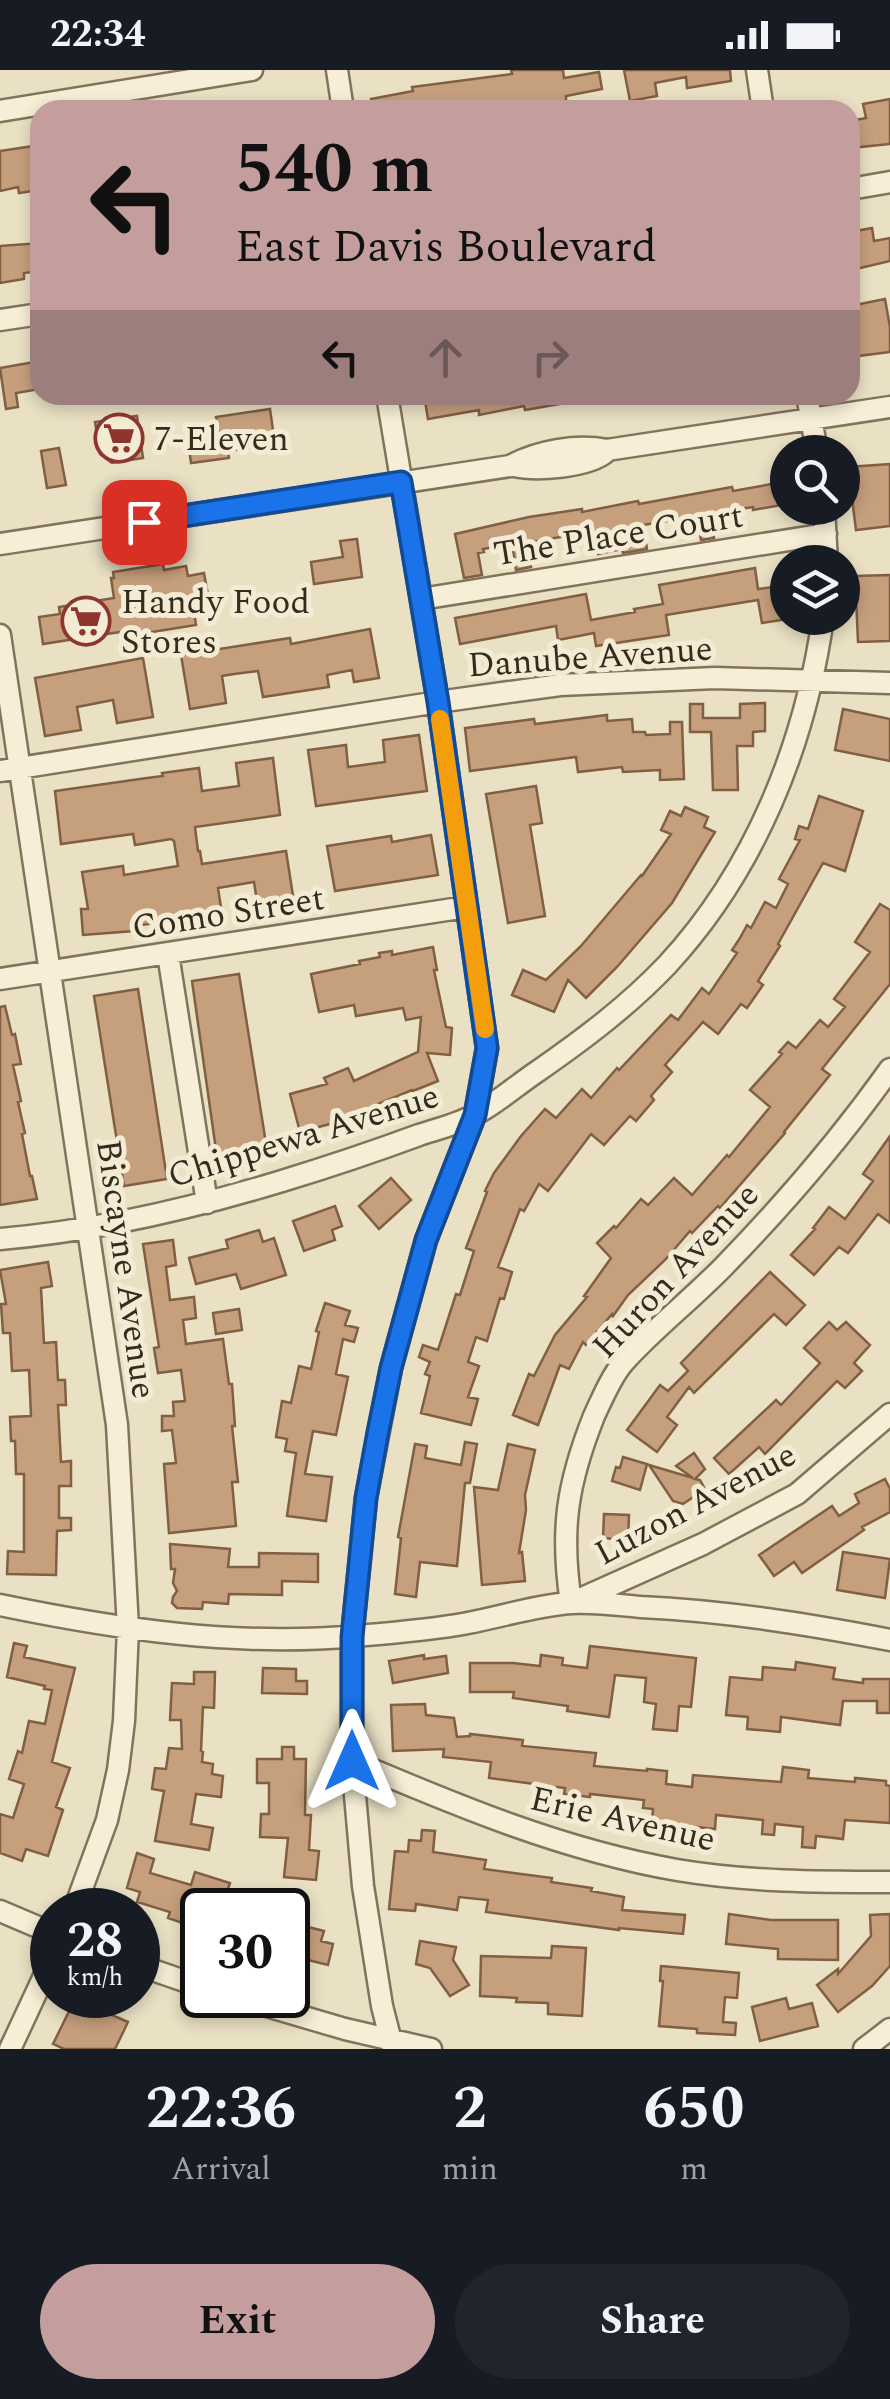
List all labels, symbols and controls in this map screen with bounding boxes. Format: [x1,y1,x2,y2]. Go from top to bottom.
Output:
text: 22:34 [50,6,145,64]
text: 540 m [235,117,433,223]
icon: left [70,140,200,270]
text: East Davis Boulevard [235,213,657,282]
icon: left [313,330,368,385]
icon: ahead [418,330,473,385]
icon: right [523,330,578,385]
supermarket icon: 7-Eleven [93,412,145,464]
place label: 7-Eleven [154,413,289,466]
map controls [770,435,860,635]
button: search [770,435,860,525]
pin [102,480,187,565]
street label: The Place Court [490,490,747,581]
icon: arrive [117,495,172,550]
button: layers [770,545,860,635]
place label: Handy Food Stores [121,576,310,669]
supermarket icon: Handy Food Stores [60,595,112,647]
street label: Danube Avenue [466,623,714,692]
street label: Como Street [128,872,328,955]
street label: Chippewa Avenue [161,1070,446,1203]
street label: Biscayne Avenue [81,1136,170,1402]
street label: Huron Avenue [580,1171,772,1372]
street label: Luzon Avenue [585,1429,806,1580]
position arrow [300,1709,404,1813]
street label: Erie Avenue [525,1772,721,1867]
speed limit sign: 30 [180,1888,310,2018]
text: 28 [67,1903,123,1979]
text: km/h [67,1959,123,1997]
text: 22:36 [146,2063,296,2155]
text: 2 [453,2063,487,2155]
text: 650 [643,2063,744,2155]
text: Arrival [171,2145,271,2194]
text: min [442,2145,498,2194]
text: m [680,2145,708,2194]
button: Exit [40,2264,435,2379]
button: Share [455,2264,850,2379]

